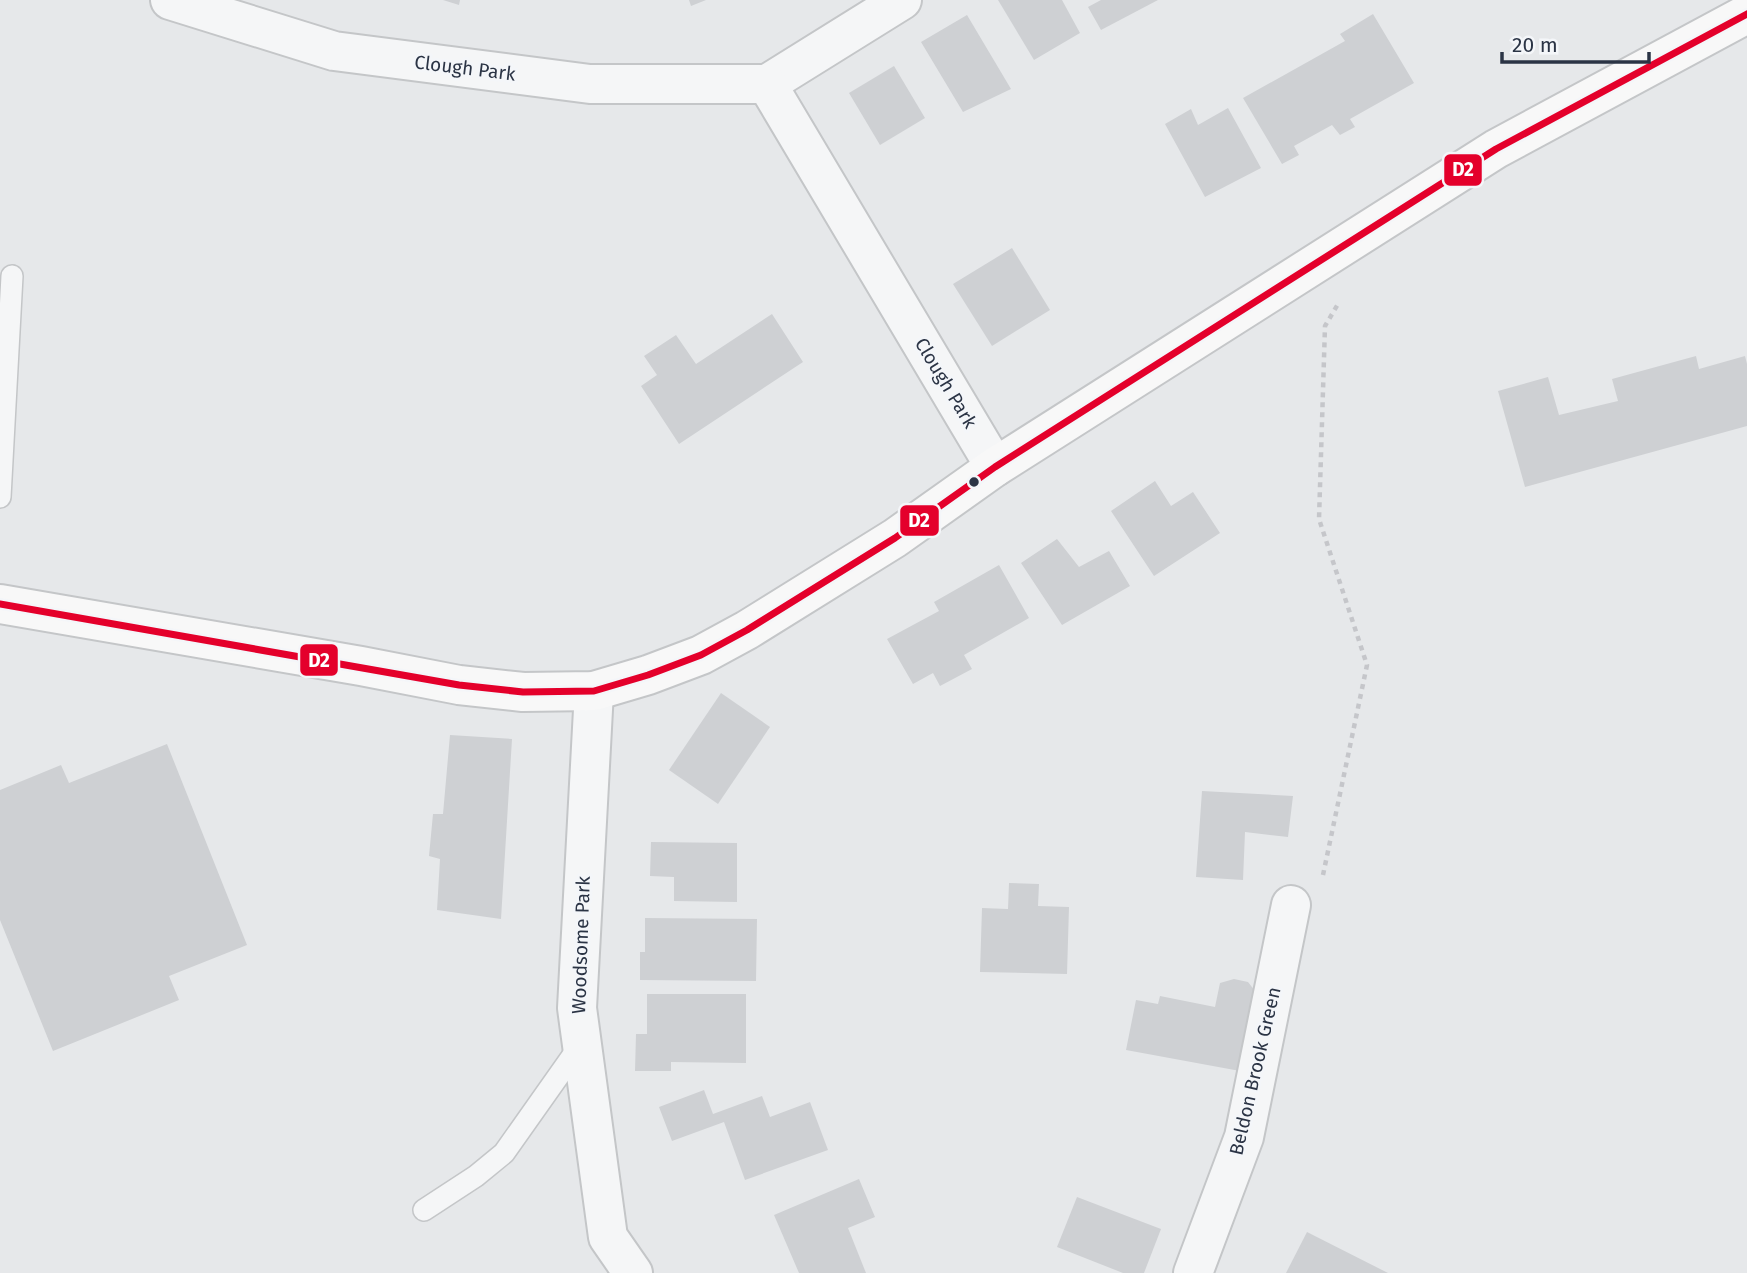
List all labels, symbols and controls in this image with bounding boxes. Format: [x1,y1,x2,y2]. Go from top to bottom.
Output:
scale bar [1502,21,1649,65]
text: 20 m [1512,32,1558,58]
street label: Clough Park [413,50,517,86]
line badge: D2 [1443,153,1483,187]
text: D2 [1452,158,1474,181]
street label: Clough Park [910,334,982,433]
unlabelled marker [967,475,981,489]
line badge: D2 [899,504,940,537]
text: D2 [908,509,930,532]
line badge: D2 [299,643,339,677]
text: D2 [308,649,330,672]
street label: Woodsome Park [567,875,595,1014]
street label: Beldon Brook Green [1224,985,1286,1157]

